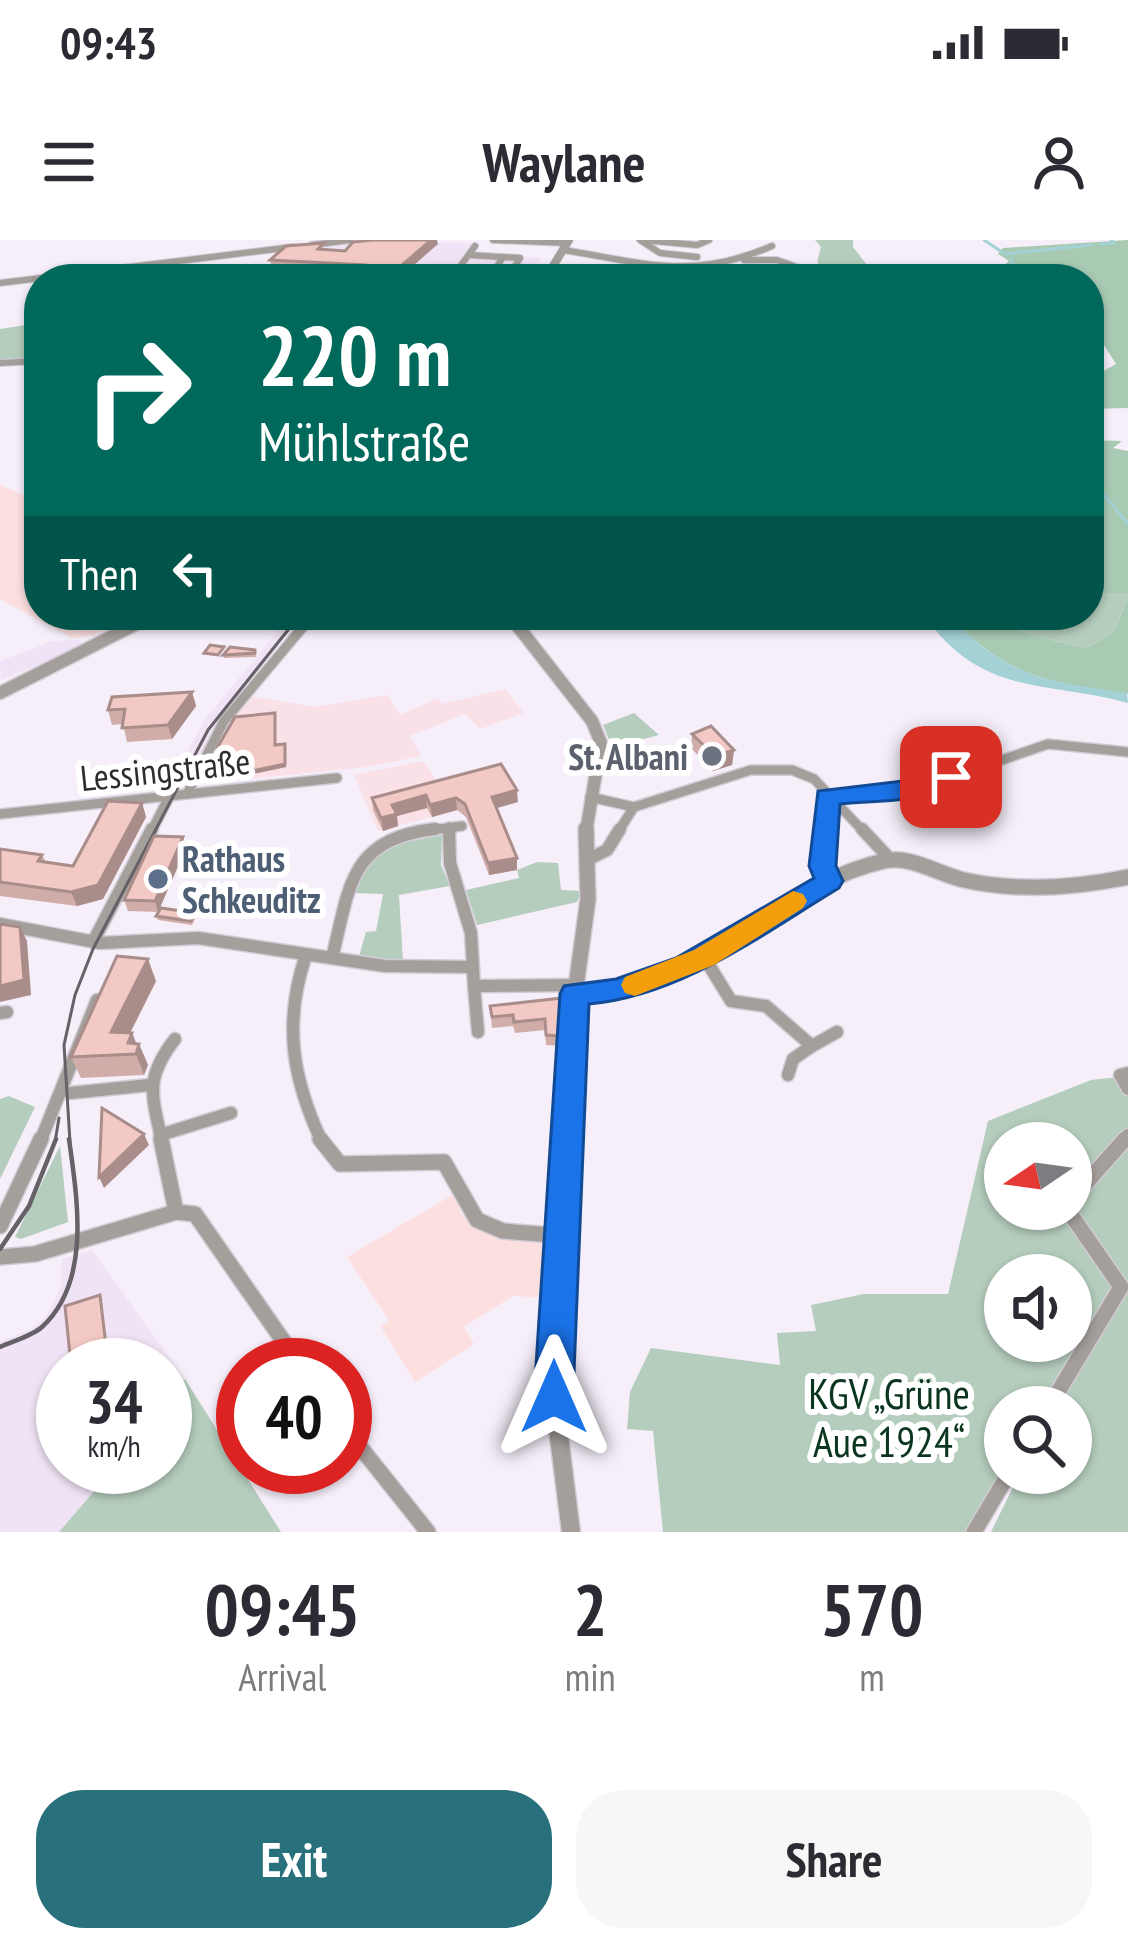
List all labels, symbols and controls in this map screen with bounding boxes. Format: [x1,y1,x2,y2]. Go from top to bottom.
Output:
text: 09:43 [60,13,157,71]
text: Waylane [482,127,646,197]
icon: menu [36,129,102,195]
icon: person [1026,129,1092,195]
text: 220 m [258,300,451,409]
icon: right [60,312,216,468]
text: Mühlstraße [258,406,470,476]
icon: left [162,540,228,606]
text: Then [60,544,138,602]
pin [900,726,1002,828]
place label: St. Albani [568,733,688,780]
street label: Lessingstraße [78,737,252,801]
marker: St. Albani [699,743,725,769]
icon: arrive [918,744,984,810]
place label: Rathaus Schkeuditz [182,835,321,923]
marker: Rathaus Schkeuditz [145,866,171,892]
north arrow [984,1122,1092,1230]
map controls [984,1122,1092,1494]
button: sound [984,1254,1092,1362]
position arrow [491,1334,617,1460]
speed limit sign: 40 [216,1338,372,1494]
text: 34 [85,1362,143,1440]
park label: KGV „Grüne Aue 1924“ [808,1366,970,1469]
button: search [984,1386,1092,1494]
text: km/h [87,1426,141,1465]
text: 09:45 [205,1562,360,1655]
text: 2 [573,1562,607,1655]
text: 570 [820,1562,923,1655]
text: Arrival [238,1651,326,1702]
text: min [565,1651,616,1702]
text: m [859,1651,885,1702]
button: Exit [36,1790,552,1928]
button: Share [576,1790,1092,1928]

